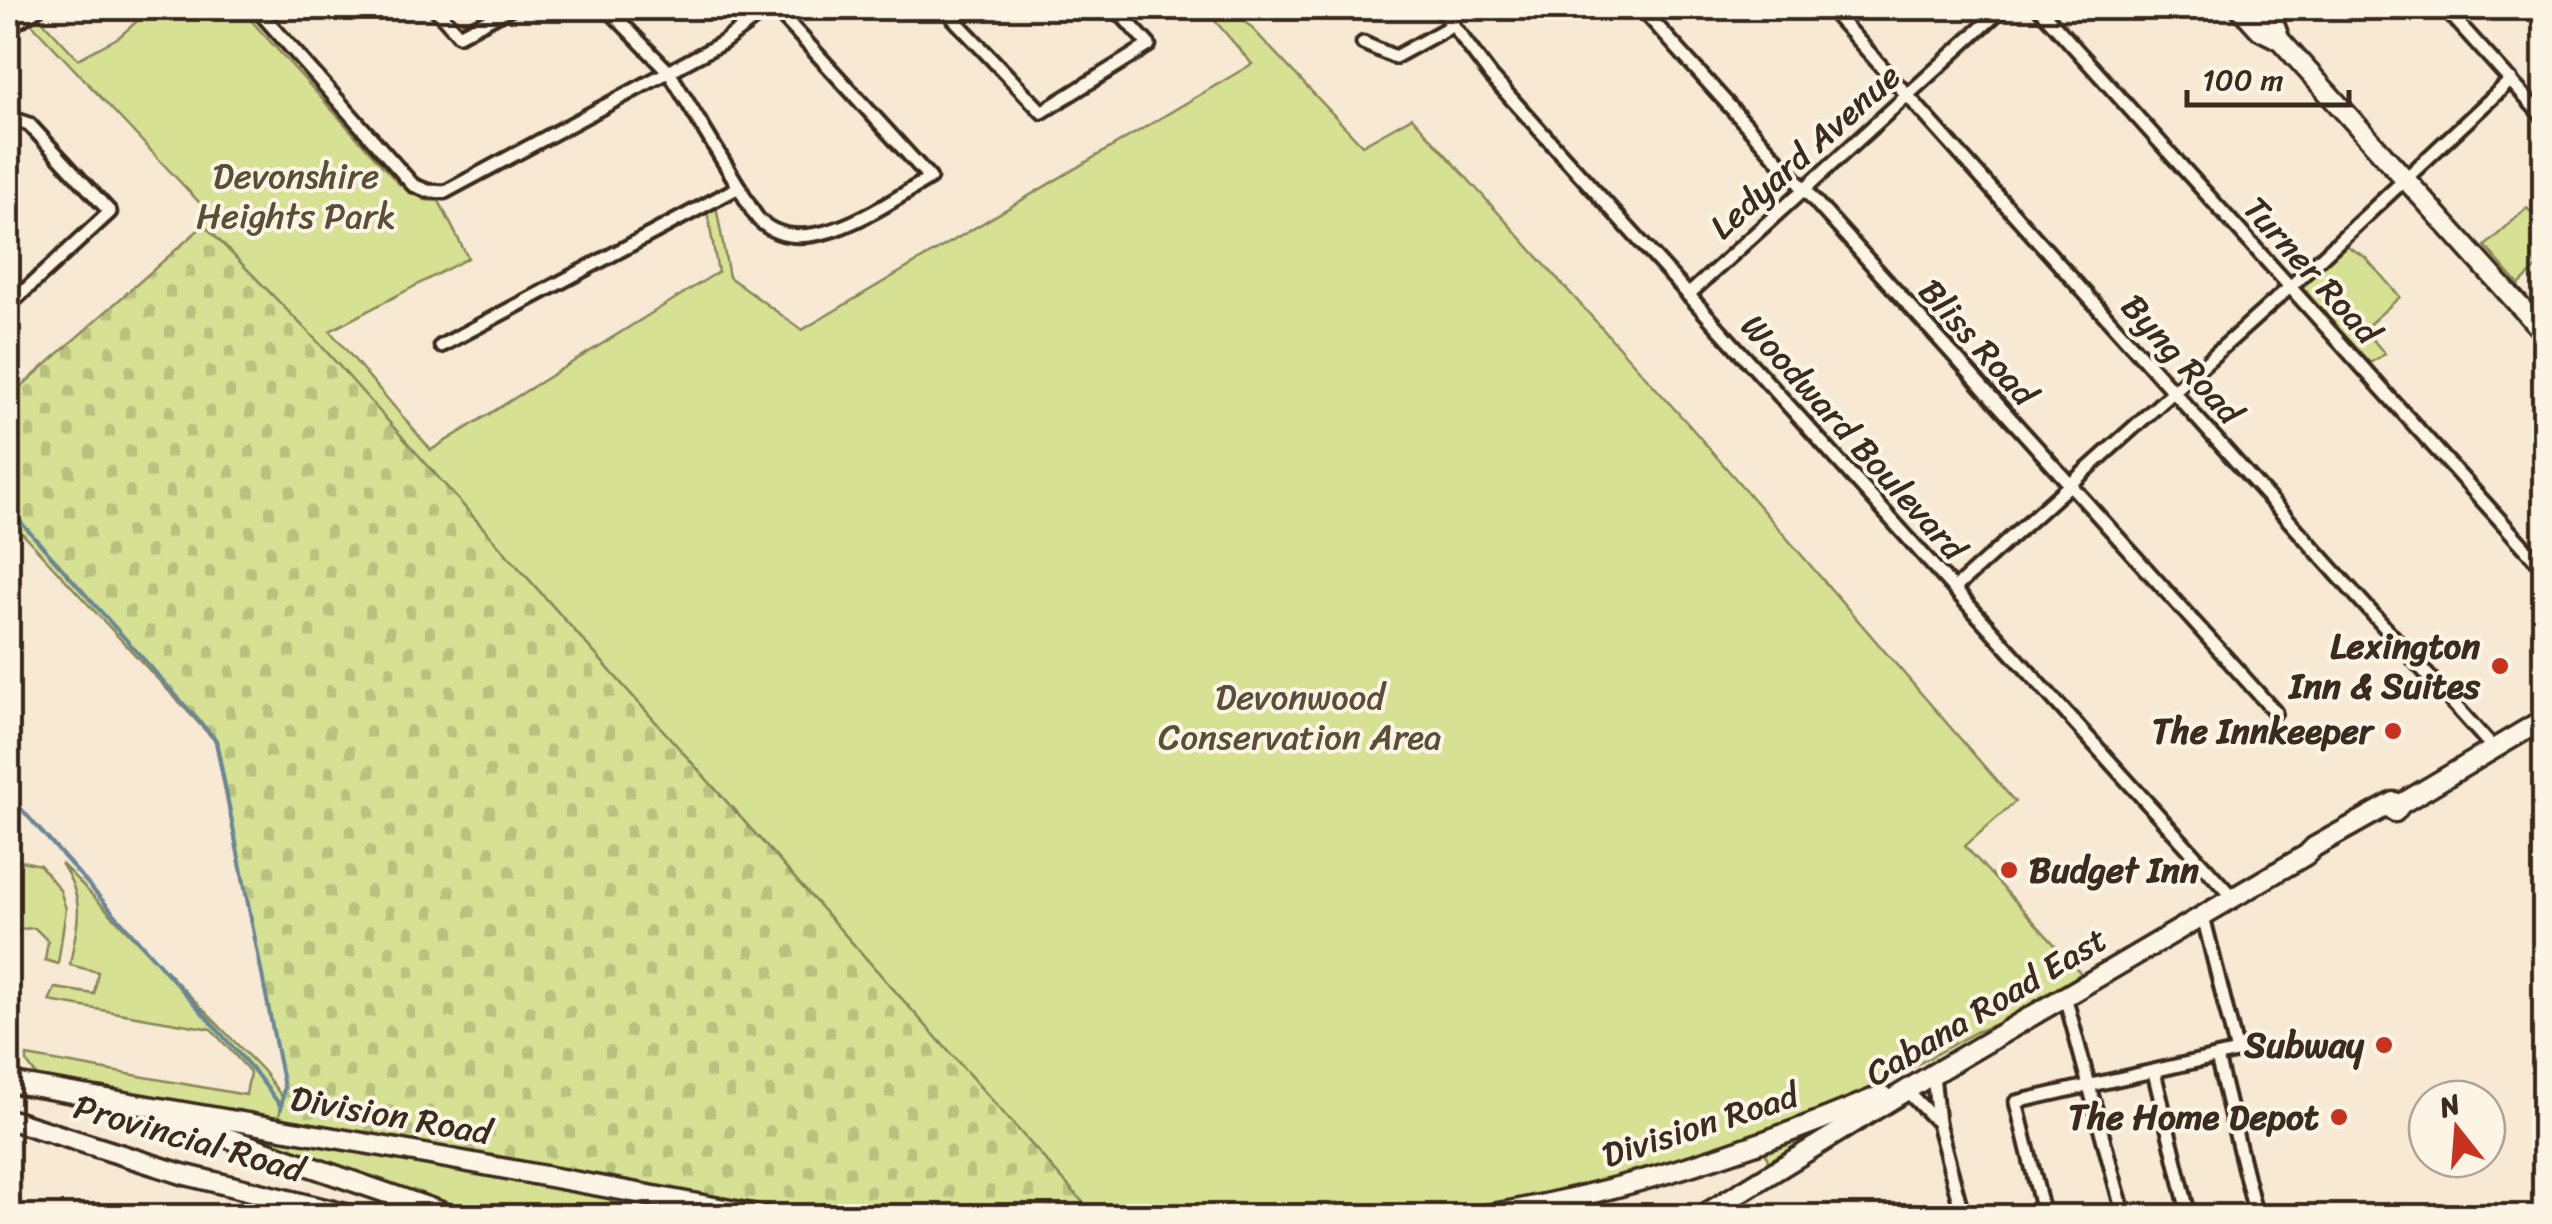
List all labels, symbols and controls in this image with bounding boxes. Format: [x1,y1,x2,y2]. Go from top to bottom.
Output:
scale bar [2187,45,2350,107]
street label: Ledyard Avenue [1694,47,1916,255]
text: 100 m [2202,53,2284,107]
park label: Devonshire Heights Park [196,145,396,247]
street label: Turner Road [2227,181,2398,361]
street label: Bliss Road [1903,263,2055,423]
street label: Byng Road [2105,278,2261,441]
street label: Woodward Boulevard [1725,299,1985,577]
place label: Lexington Inn & Suites [2287,615,2481,717]
marker: Lexington Inn & Suites [2489,655,2511,677]
park label: Devonwood Conservation Area [1158,666,1442,768]
place label: The Innkeeper [2152,700,2376,762]
marker: The Innkeeper [2382,720,2404,742]
place label: Budget Inn [2029,839,2199,901]
marker: Budget Inn [1998,859,2020,881]
street label: Cabana Road East [1852,909,2120,1103]
place label: Subway [2243,1014,2365,1076]
marker: Subway [2373,1034,2395,1056]
street label: Division Road [1594,1063,1809,1186]
street label: Division Road [286,1067,499,1164]
street label: Provincial Road [66,1076,314,1201]
north arrow [2407,1079,2507,1179]
text: N [2432,1079,2467,1132]
place label: The Home Depot [2068,1086,2320,1148]
marker: The Home Depot [2328,1106,2350,1128]

